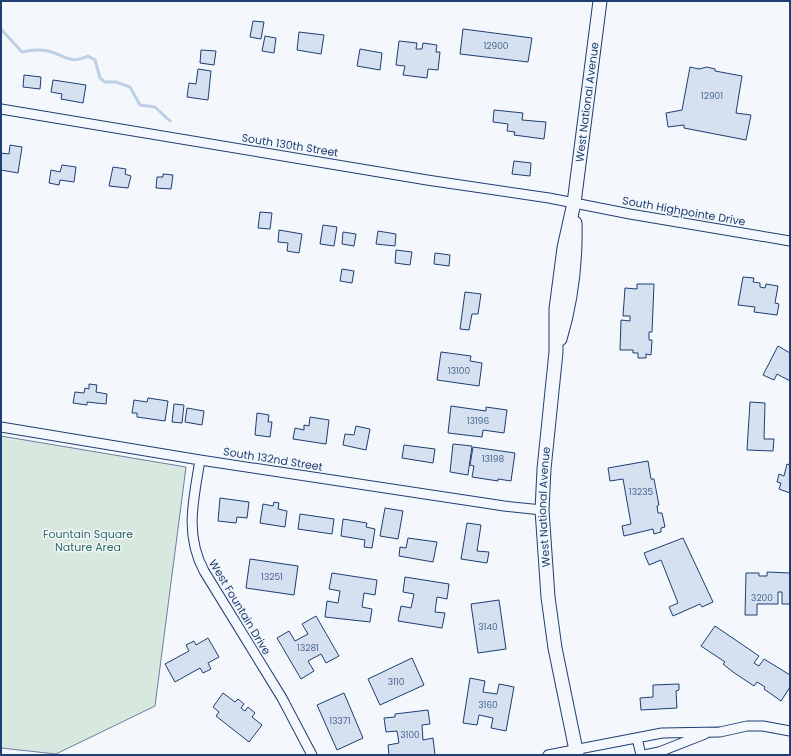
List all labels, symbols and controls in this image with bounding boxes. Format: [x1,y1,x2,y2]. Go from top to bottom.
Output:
house number: 12900 [483,40,509,52]
street label: West National Avenue [571,41,603,163]
house number: 12901 [701,90,723,102]
street label: South 130th Street [241,129,339,161]
street label: South Highpointe Drive [621,192,747,230]
house number: 13100 [448,365,471,377]
house number: 13196 [467,415,490,427]
street label: South 132nd Street [222,443,324,475]
street label: West National Avenue [534,446,554,568]
house number: 13198 [482,453,505,465]
house number: 13235 [629,486,654,498]
park label: Fountain Square Nature Area [43,526,133,555]
street label: West Fountain Drive [205,556,275,658]
house number: 13251 [261,571,283,583]
house number: 3200 [751,592,773,604]
house number: 3140 [478,621,498,633]
house number: 13281 [297,642,319,654]
house number: 3110 [388,676,405,688]
house number: 3160 [478,699,498,711]
house number: 13371 [329,715,351,727]
house number: 3100 [400,729,420,741]

